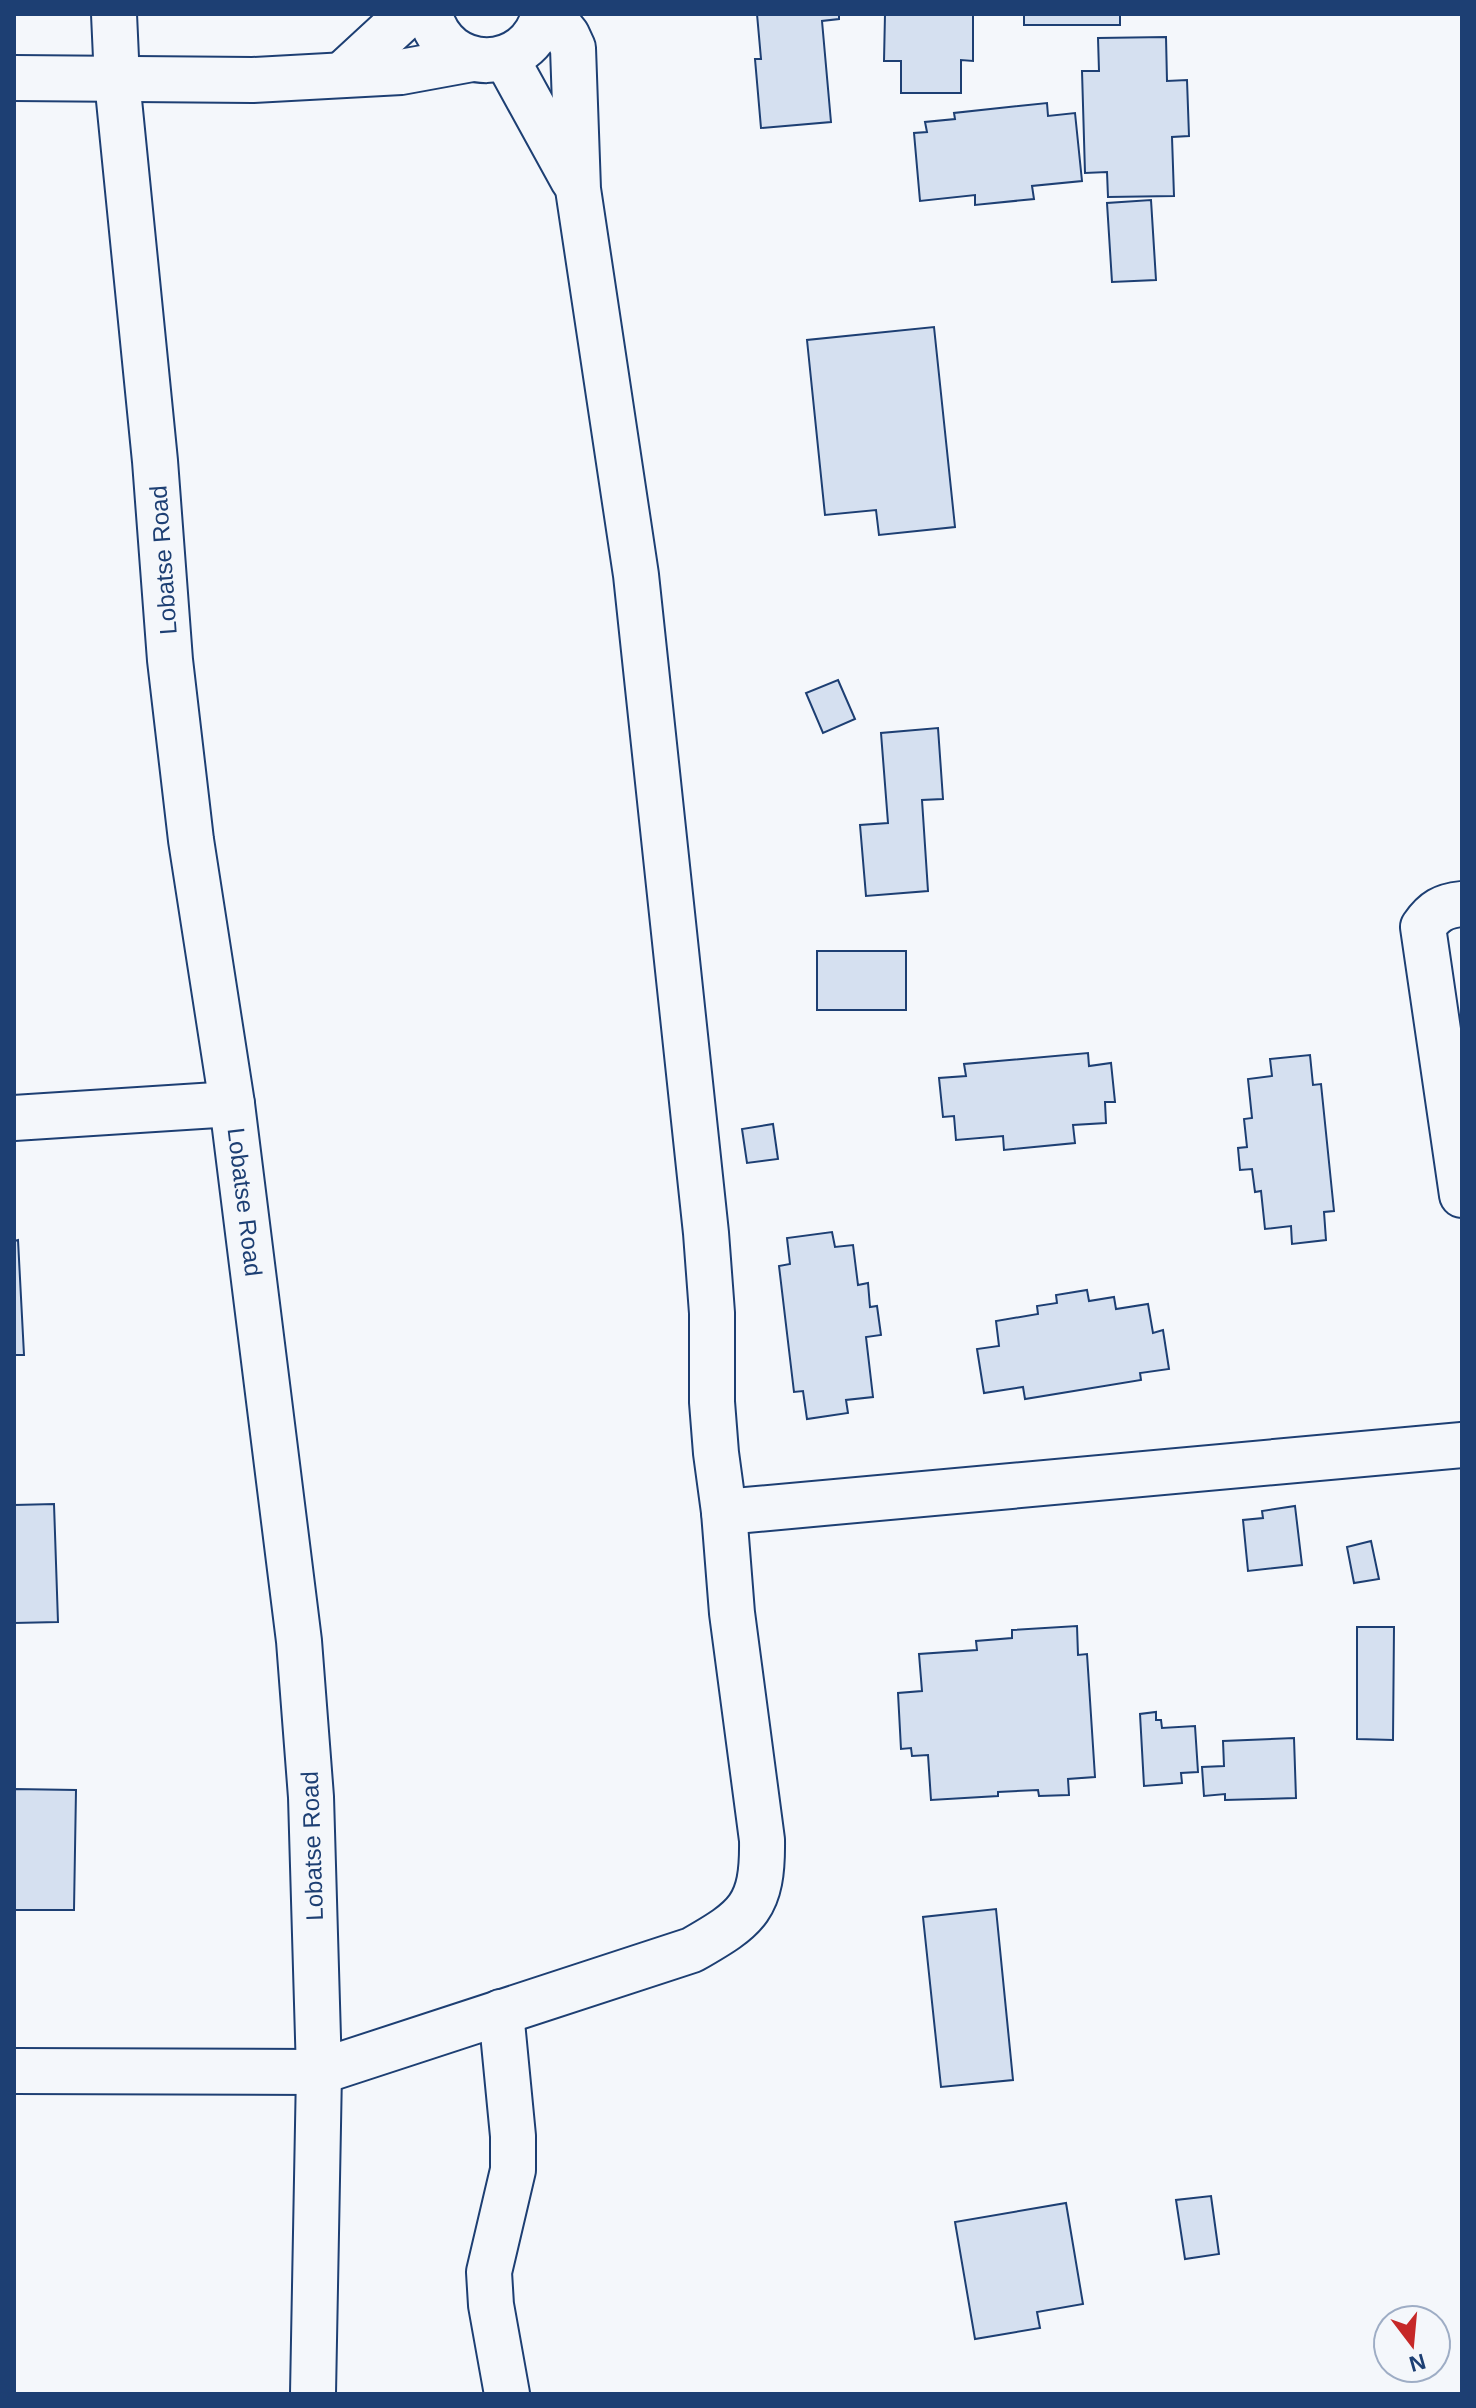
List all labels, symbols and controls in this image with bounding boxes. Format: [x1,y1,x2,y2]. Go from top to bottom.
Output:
street label: Lobatse Road [144,485,182,635]
street label: Lobatse Road [222,1126,268,1278]
street label: Lobatse Road [296,1771,328,1921]
north arrow [1372,2304,1452,2384]
text: N [1406,2349,1428,2377]

